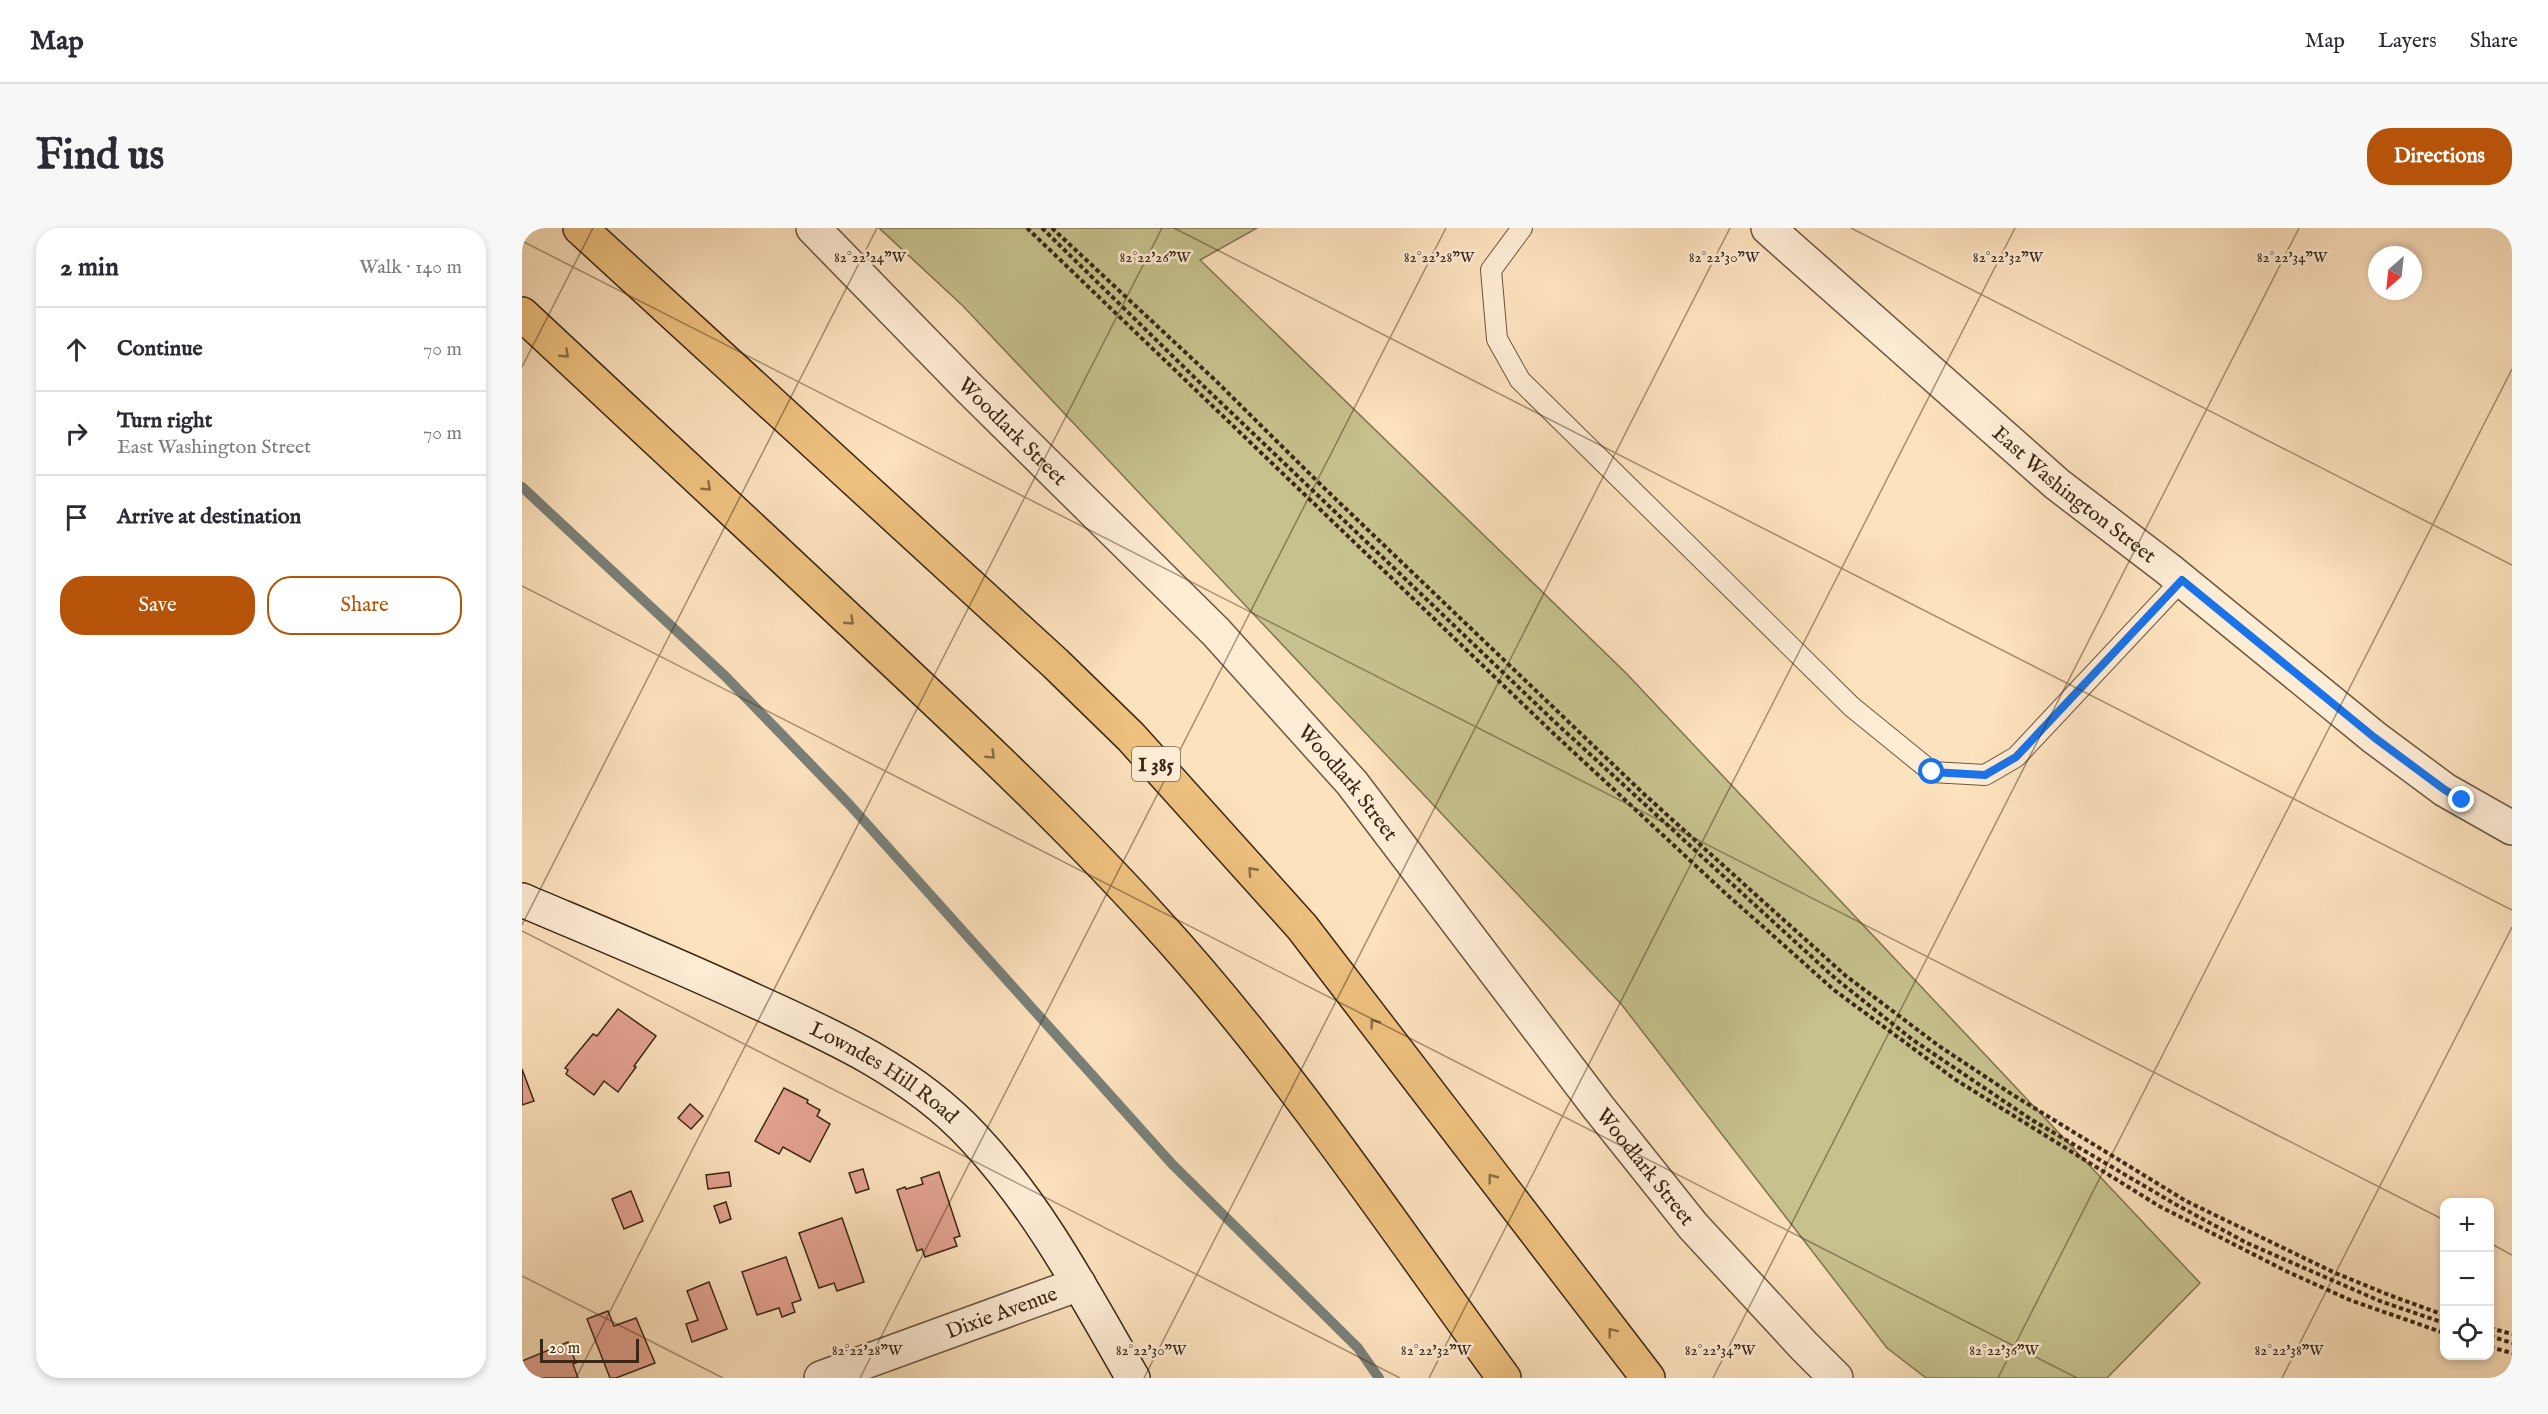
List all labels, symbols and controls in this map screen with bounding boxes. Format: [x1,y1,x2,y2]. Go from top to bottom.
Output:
text: Map [30,24,84,59]
text: Map [2305,28,2345,55]
text: Layers [2378,28,2437,55]
text: Share [2470,28,2518,55]
button: Directions [2367,128,2512,185]
text: Find us [36,130,164,183]
north arrow [2368,246,2422,300]
text: 82°22'24"W [834,248,907,267]
text: 82°22'26"W [1119,248,1191,267]
text: 82°22'28"W [1404,248,1475,267]
text: 82°22'30"W [1689,248,1760,267]
text: 82°22'32"W [1973,248,2044,267]
text: 82°22'34"W [2257,248,2328,267]
text: 2 min [60,251,119,284]
text: Walk · 140 m [359,255,462,280]
icon: ahead [60,333,93,366]
text: Continue [117,335,203,363]
text: 70 m [423,337,462,362]
one-way arrow [558,347,569,358]
street label: Woodlark Street [951,372,1072,492]
text: Turn right [117,407,212,435]
icon: right [60,417,93,450]
text: 70 m [423,421,462,446]
street label: East Washington Street [1986,421,2161,570]
text: East Washington Street [117,435,311,460]
one-way arrow [701,480,711,491]
icon: arrive [60,501,93,534]
text: Arrive at destination [117,503,301,531]
button: Save [60,576,255,635]
button: Share [267,576,462,635]
one-way arrow [842,613,853,624]
street label: Woodlark Street [1291,720,1403,847]
one-way arrow [984,747,995,758]
road number: I 385 [1132,747,1180,781]
route start [1918,758,1944,784]
route end [2448,786,2474,812]
one-way arrow [1248,867,1259,878]
street label: Lowndes Hill Road [805,1016,964,1131]
one-way arrow [1371,1018,1382,1029]
street label: Woodlark Street [1589,1103,1700,1232]
one-way arrow [1489,1173,1500,1184]
map controls [2440,1198,2494,1360]
button: + [2440,1198,2494,1252]
button: − [2440,1252,2494,1306]
street label: Dixie Avenue [942,1281,1062,1346]
button: locate [2440,1306,2494,1360]
one-way arrow [1608,1327,1619,1338]
scale bar [540,1336,639,1364]
text: 20 m [549,1339,580,1359]
text: 82°22'28"W [832,1341,903,1360]
text: 82°22'30"W [1116,1341,1187,1360]
text: 82°22'32"W [1401,1341,1472,1360]
text: 82°22'34"W [1685,1341,1756,1360]
text: 82°22'36"W [1969,1341,2039,1360]
text: 82°22'38"W [2254,1341,2324,1360]

